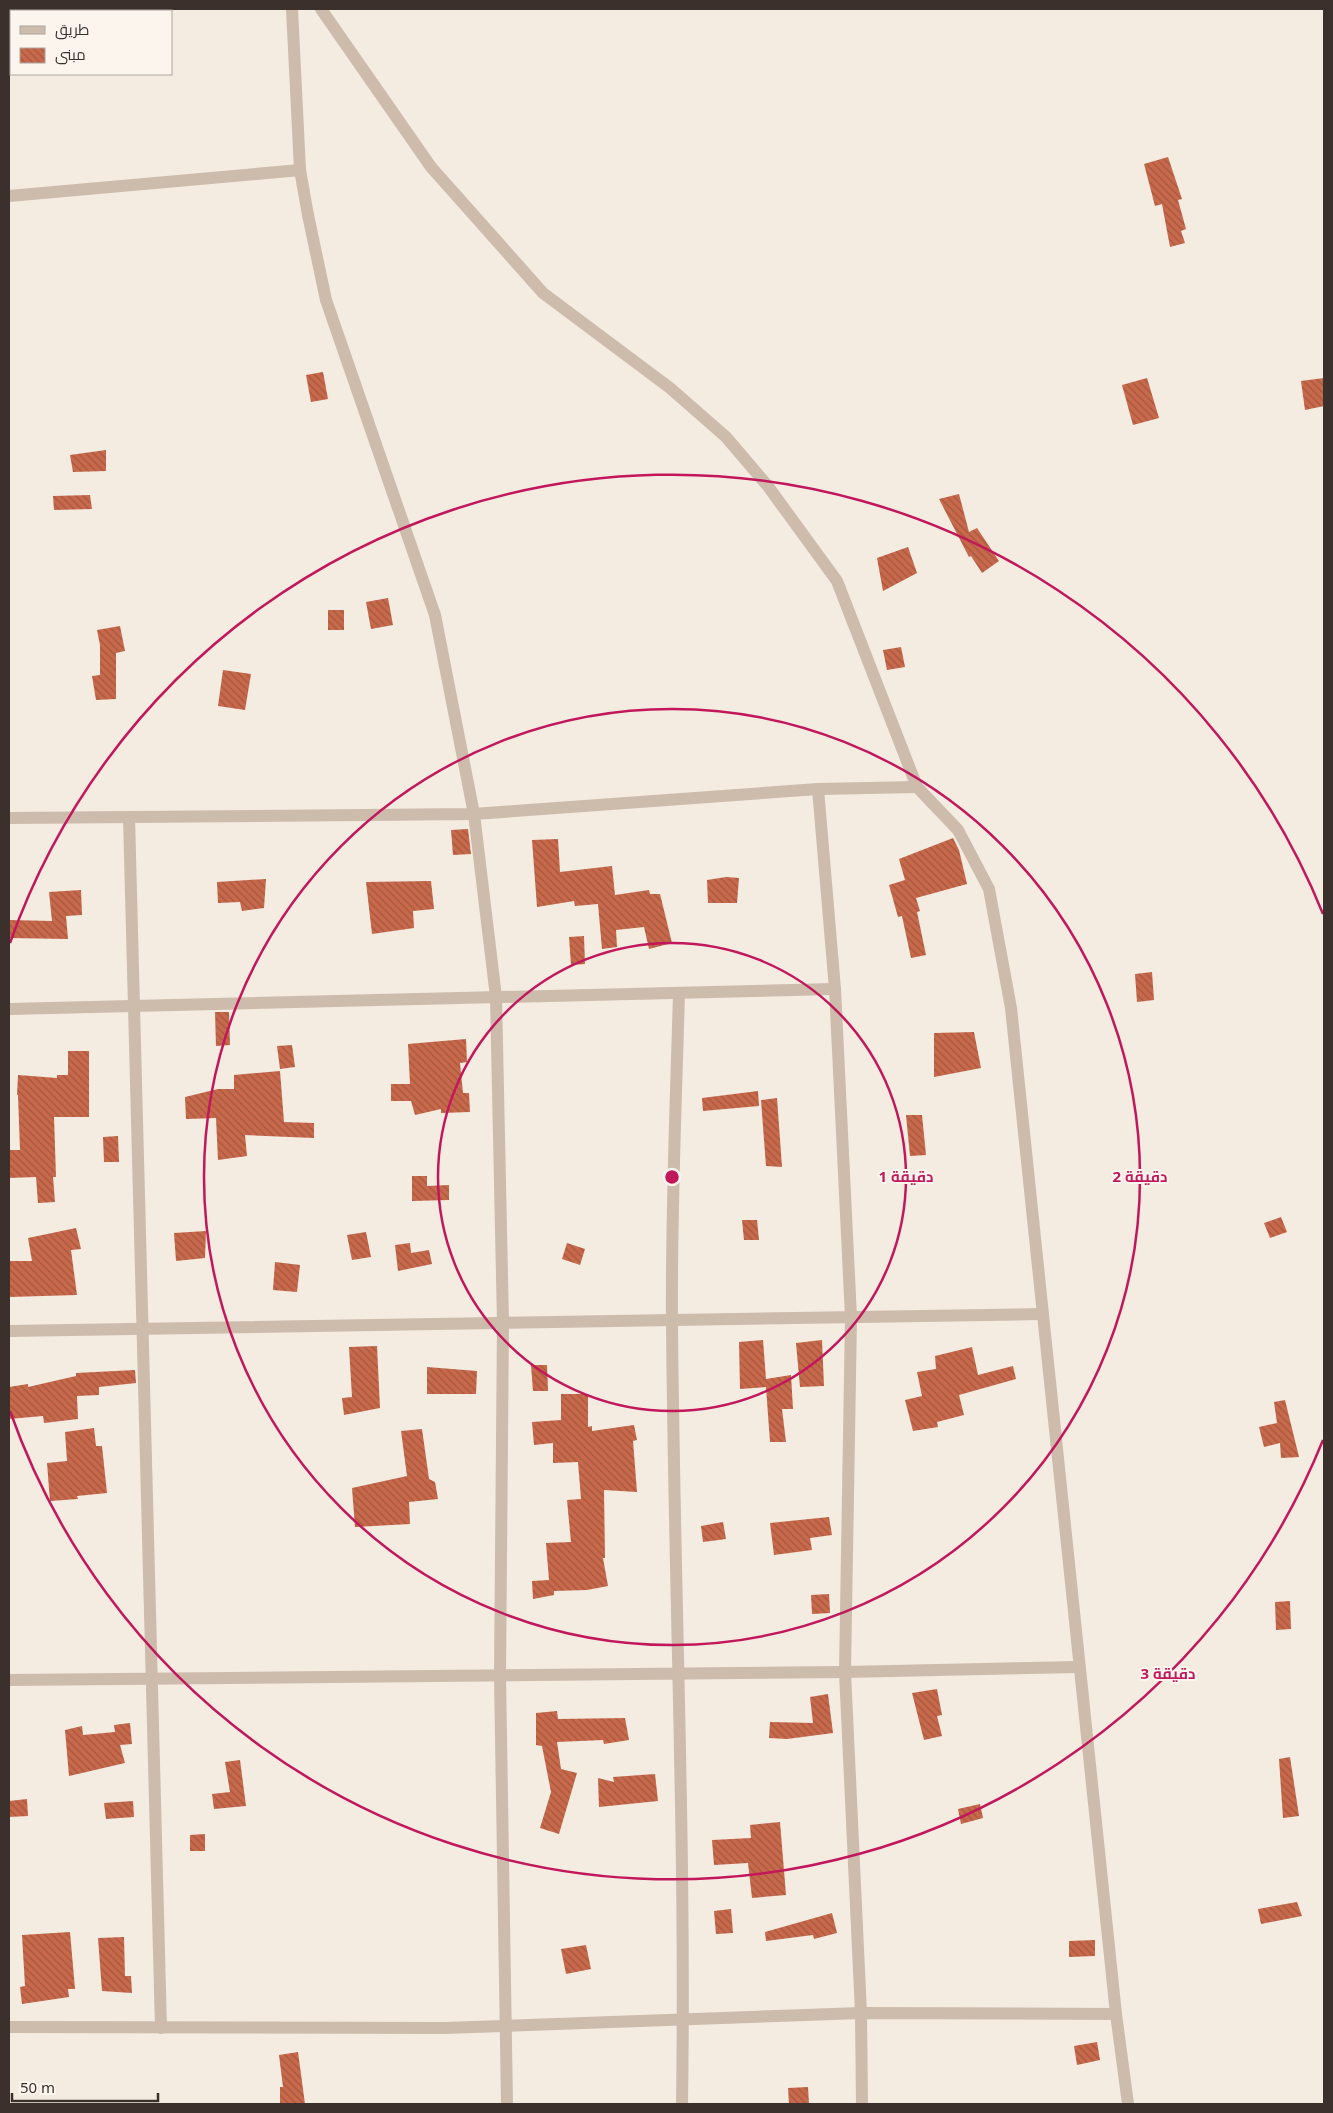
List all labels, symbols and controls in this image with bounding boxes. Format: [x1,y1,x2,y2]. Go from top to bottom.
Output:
legend [10,10,172,75]
text: طريق [55,19,89,40]
text: مبنى [55,44,86,65]
text: 1 دقيقة [879,1166,933,1186]
text: 2 دقيقة [1113,1166,1167,1186]
centre of rings [663,1168,681,1186]
text: 3 دقيقة [1141,1663,1195,1683]
scale bar [12,2070,159,2102]
text: 50 m [20,2077,55,2097]

